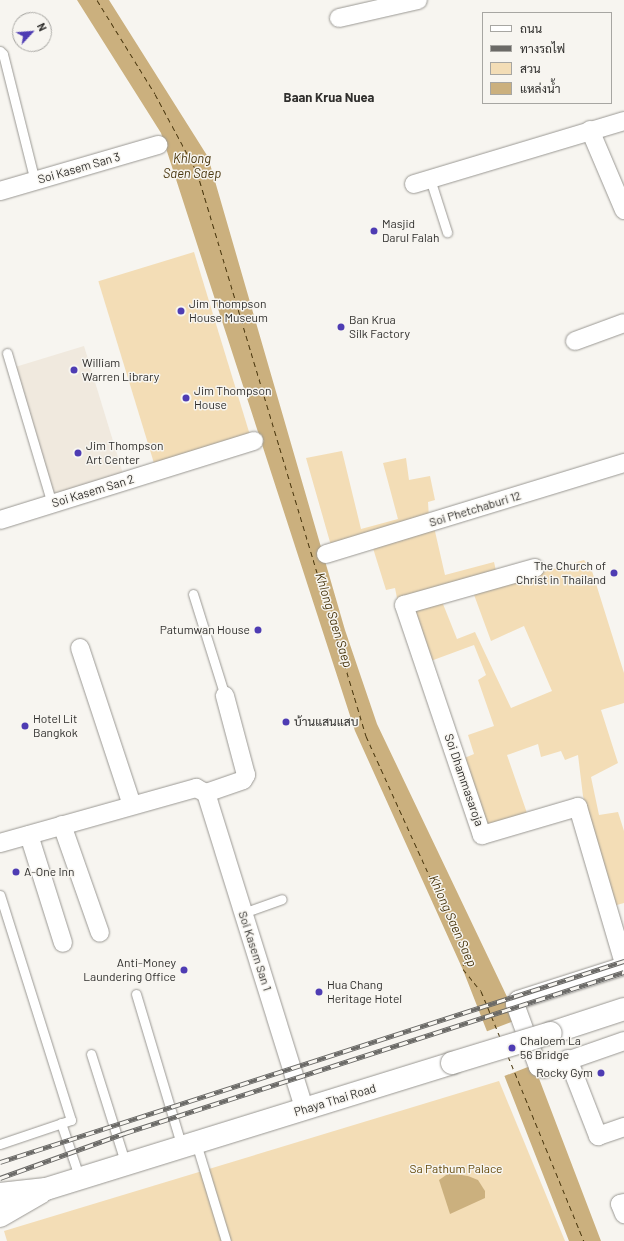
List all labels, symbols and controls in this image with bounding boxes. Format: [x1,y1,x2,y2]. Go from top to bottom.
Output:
north arrow [12,12,52,52]
legend [482,12,612,104]
text: N [35,21,50,33]
text: ถนน [520,21,542,35]
text: ทางรถไฟ [520,41,565,55]
text: สวน [520,61,541,75]
text: แหล่งน้ำ [520,81,560,95]
district label: Baan Krua Nuea [284,89,374,105]
street label: Soi Kasem San 3 [36,149,122,187]
water label: Khlong Saen Saep [163,151,221,182]
place label: Masjid Darul Falah [382,217,439,245]
marker: Masjid Darul Falah [369,226,379,236]
place label: Jim Thompson House Museum [189,297,268,325]
marker: Jim Thompson House Museum [176,306,186,316]
place label: Ban Krua Silk Factory [349,313,410,341]
marker: Ban Krua Silk Factory [336,322,346,332]
place label: William Warren Library [82,356,159,384]
marker: William Warren Library [69,365,79,375]
place label: Jim Thompson House [194,384,271,412]
marker: Jim Thompson House [181,393,191,403]
place label: Jim Thompson Art Center [86,439,163,467]
marker: Jim Thompson Art Center [73,448,83,458]
street label: Soi Kasem San 2 [50,472,136,510]
street label: Soi Phetchaburi 12 [427,488,523,530]
place label: The Church of Christ in Thailand [516,559,606,587]
marker: The Church of Christ in Thailand [609,568,619,578]
water label: Khlong Saen Saep [312,571,356,669]
place label: Patumwan House [160,623,250,637]
marker: Patumwan House [253,625,263,635]
place label: Hotel Lit Bangkok [33,712,78,740]
place label: บ้านแสนแสบ [294,715,358,729]
marker: บ้านแสนแสบ [281,717,291,727]
marker: Hotel Lit Bangkok [20,721,30,731]
street label: Soi Dhammasaroja [441,732,487,828]
place label: A-One Inn [24,865,75,879]
marker: A-One Inn [11,867,21,877]
water label: Khlong Saen Saep [426,873,480,969]
street label: Soi Kasem San 1 [235,909,275,993]
place label: Anti-Money Laundering Office [83,956,176,984]
marker: Anti-Money Laundering Office [179,965,189,975]
place label: Hua Chang Heritage Hotel [327,978,402,1006]
marker: Hua Chang Heritage Hotel [314,987,324,997]
place label: Chaloem La 56 Bridge [520,1034,581,1062]
marker: Chaloem La 56 Bridge [507,1043,517,1053]
place label: Rocky Gym [536,1066,593,1080]
marker: Rocky Gym [596,1068,606,1078]
street label: Phaya Thai Road [292,1081,378,1119]
park label: Sa Pathum Palace [410,1162,502,1176]

